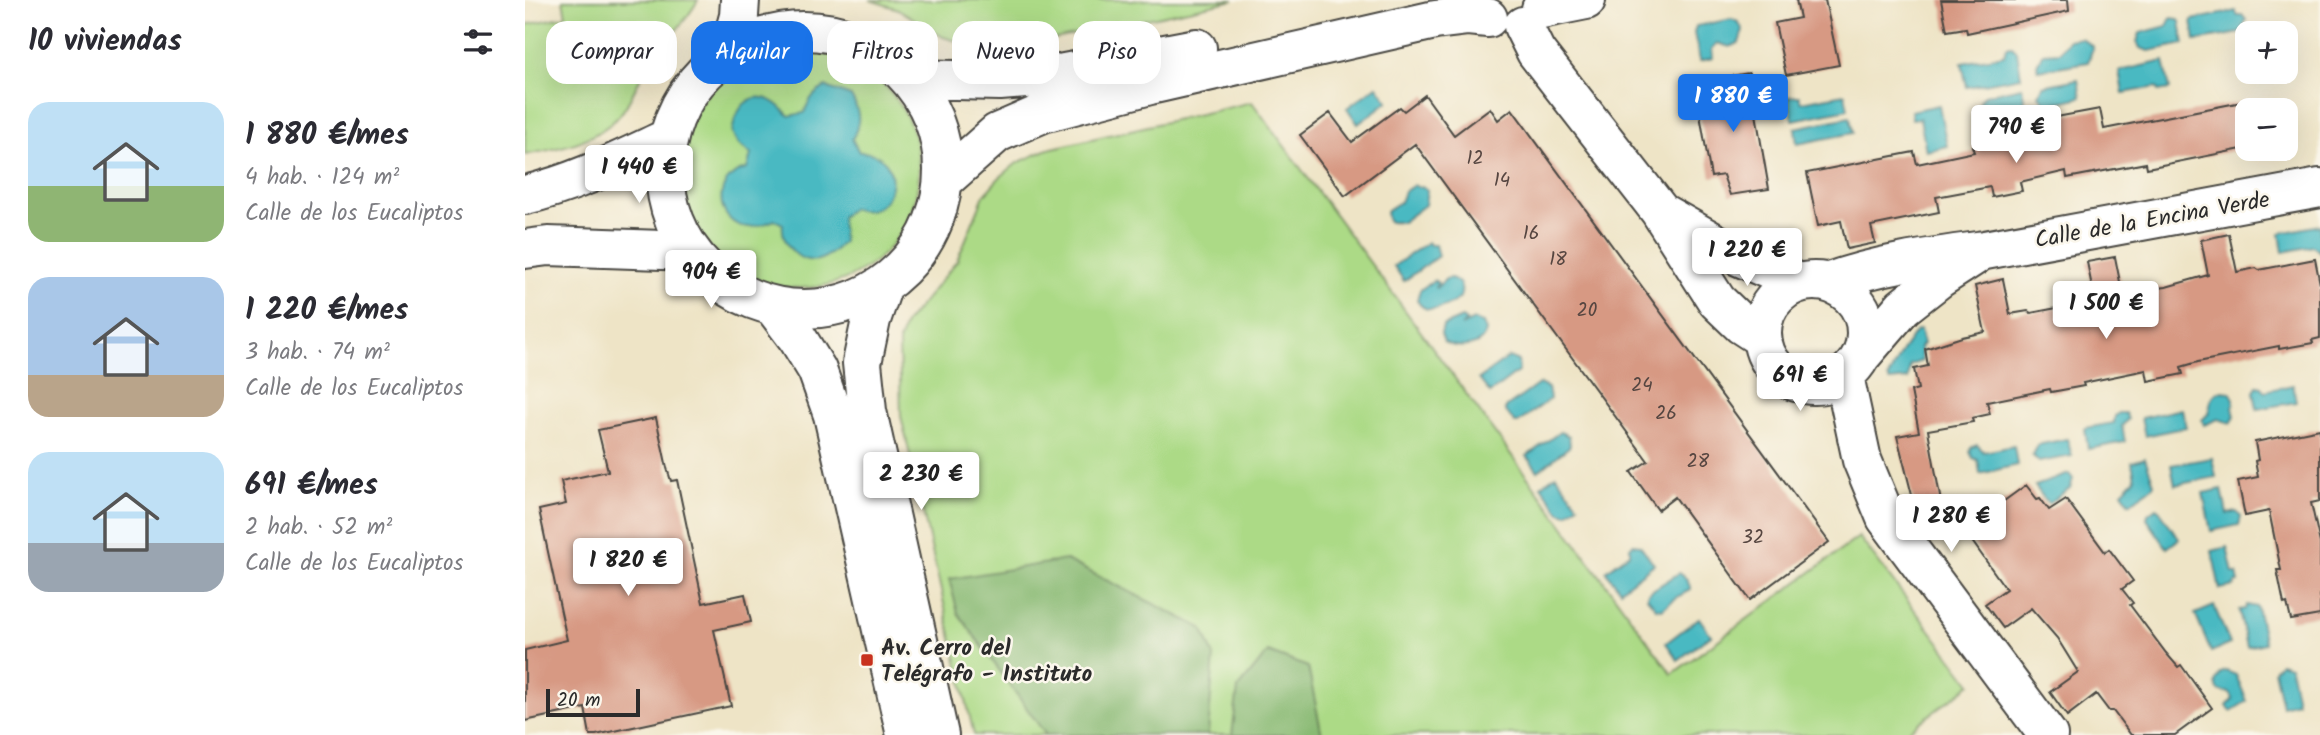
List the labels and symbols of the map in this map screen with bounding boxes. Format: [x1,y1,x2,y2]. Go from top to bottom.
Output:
pin: 1 880 € [1668,74,1798,134]
pin: 790 € [1967,106,2065,165]
house number: 12 [1466,144,1484,174]
pin: 1 440 € [574,146,704,205]
house number: 14 [1494,166,1510,196]
street label: Calle de la Encina Verde [2032,183,2273,259]
house number: 16 [1523,219,1539,249]
pin: 1 220 € [1682,229,1812,288]
house number: 18 [1549,245,1567,275]
pin: 904 € [662,250,760,310]
pin: 1 500 € [2041,282,2171,341]
house number: 20 [1577,296,1597,326]
pin: 691 € [1751,354,1849,413]
house number: 24 [1631,371,1653,401]
house number: 26 [1655,399,1677,429]
house number: 28 [1687,447,1710,477]
pin: 2 230 € [856,452,986,512]
pin: 1 280 € [1886,494,2016,554]
house number: 32 [1742,523,1764,553]
pin: 1 820 € [563,538,693,598]
place label: Av. Cerro del Telégrafo - Instituto [881,631,1092,693]
marker: Av. Cerro del Telégrafo - Instituto [859,652,875,668]
scale bar [546,686,641,718]

